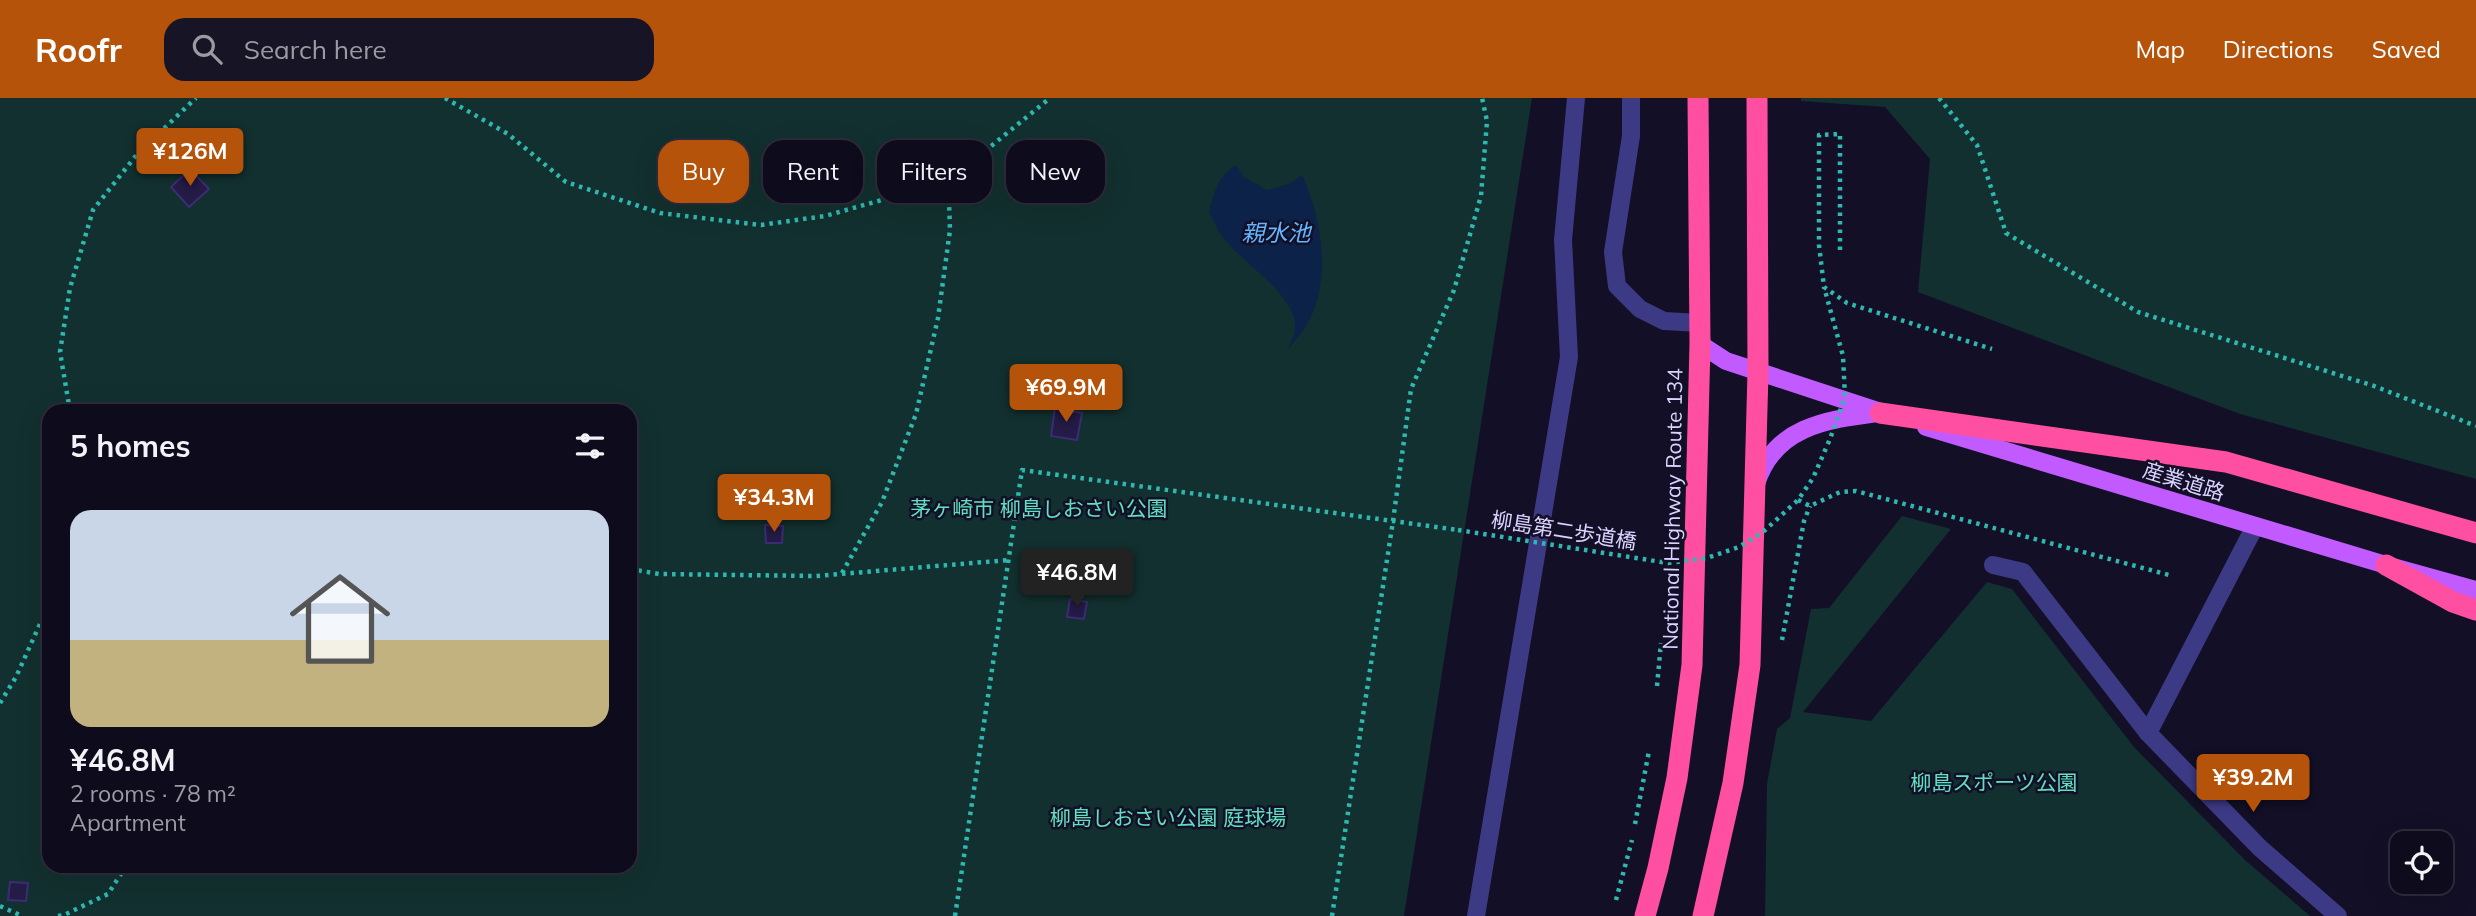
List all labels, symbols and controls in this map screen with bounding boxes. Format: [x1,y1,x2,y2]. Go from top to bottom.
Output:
search box [164,18,654,81]
text: Roofr [35,29,122,70]
icon: search [188,30,226,68]
text: Search here [244,33,387,66]
text: Map [2135,34,2185,64]
text: Directions [2223,34,2334,64]
text: Saved [2372,34,2441,64]
pin: ¥126M [141,129,239,188]
text: ¥126M [152,136,228,165]
chip: Buy [658,140,749,203]
chip: Rent [763,140,863,203]
chip: Filters [877,140,992,203]
chip: New [1006,140,1105,203]
water label: 親水池 [1242,218,1313,247]
pin: ¥69.9M [1009,364,1123,424]
street label: National Highway Route 134 [1657,368,1687,650]
text: ¥69.9M [1026,372,1106,401]
text: 5 homes [70,427,191,465]
icon: filters [571,427,609,465]
street label: 産業道路 [2140,456,2228,506]
pin: ¥34.3M [717,474,831,534]
text: ¥34.3M [734,482,814,511]
park label: 茅ヶ崎市 柳島しおさい公園 [910,495,1168,521]
street label: 柳島第二歩道橋 [1489,506,1639,554]
pin: ¥46.8M [1020,550,1134,609]
icon: home [277,556,403,682]
text: ¥46.8M [1037,557,1117,586]
text: ¥46.8M [70,741,176,779]
pin: ¥39.2M [2196,754,2310,814]
text: ¥39.2M [2213,762,2293,791]
park label: 柳島スポーツ公園 [1910,769,2078,795]
text: 2 rooms · 78 m² [70,779,236,808]
park label: 柳島しおさい公園 庭球場 [1050,804,1286,830]
text: Apartment [70,808,186,837]
map controls [2390,831,2453,894]
button: locate [2390,831,2453,894]

